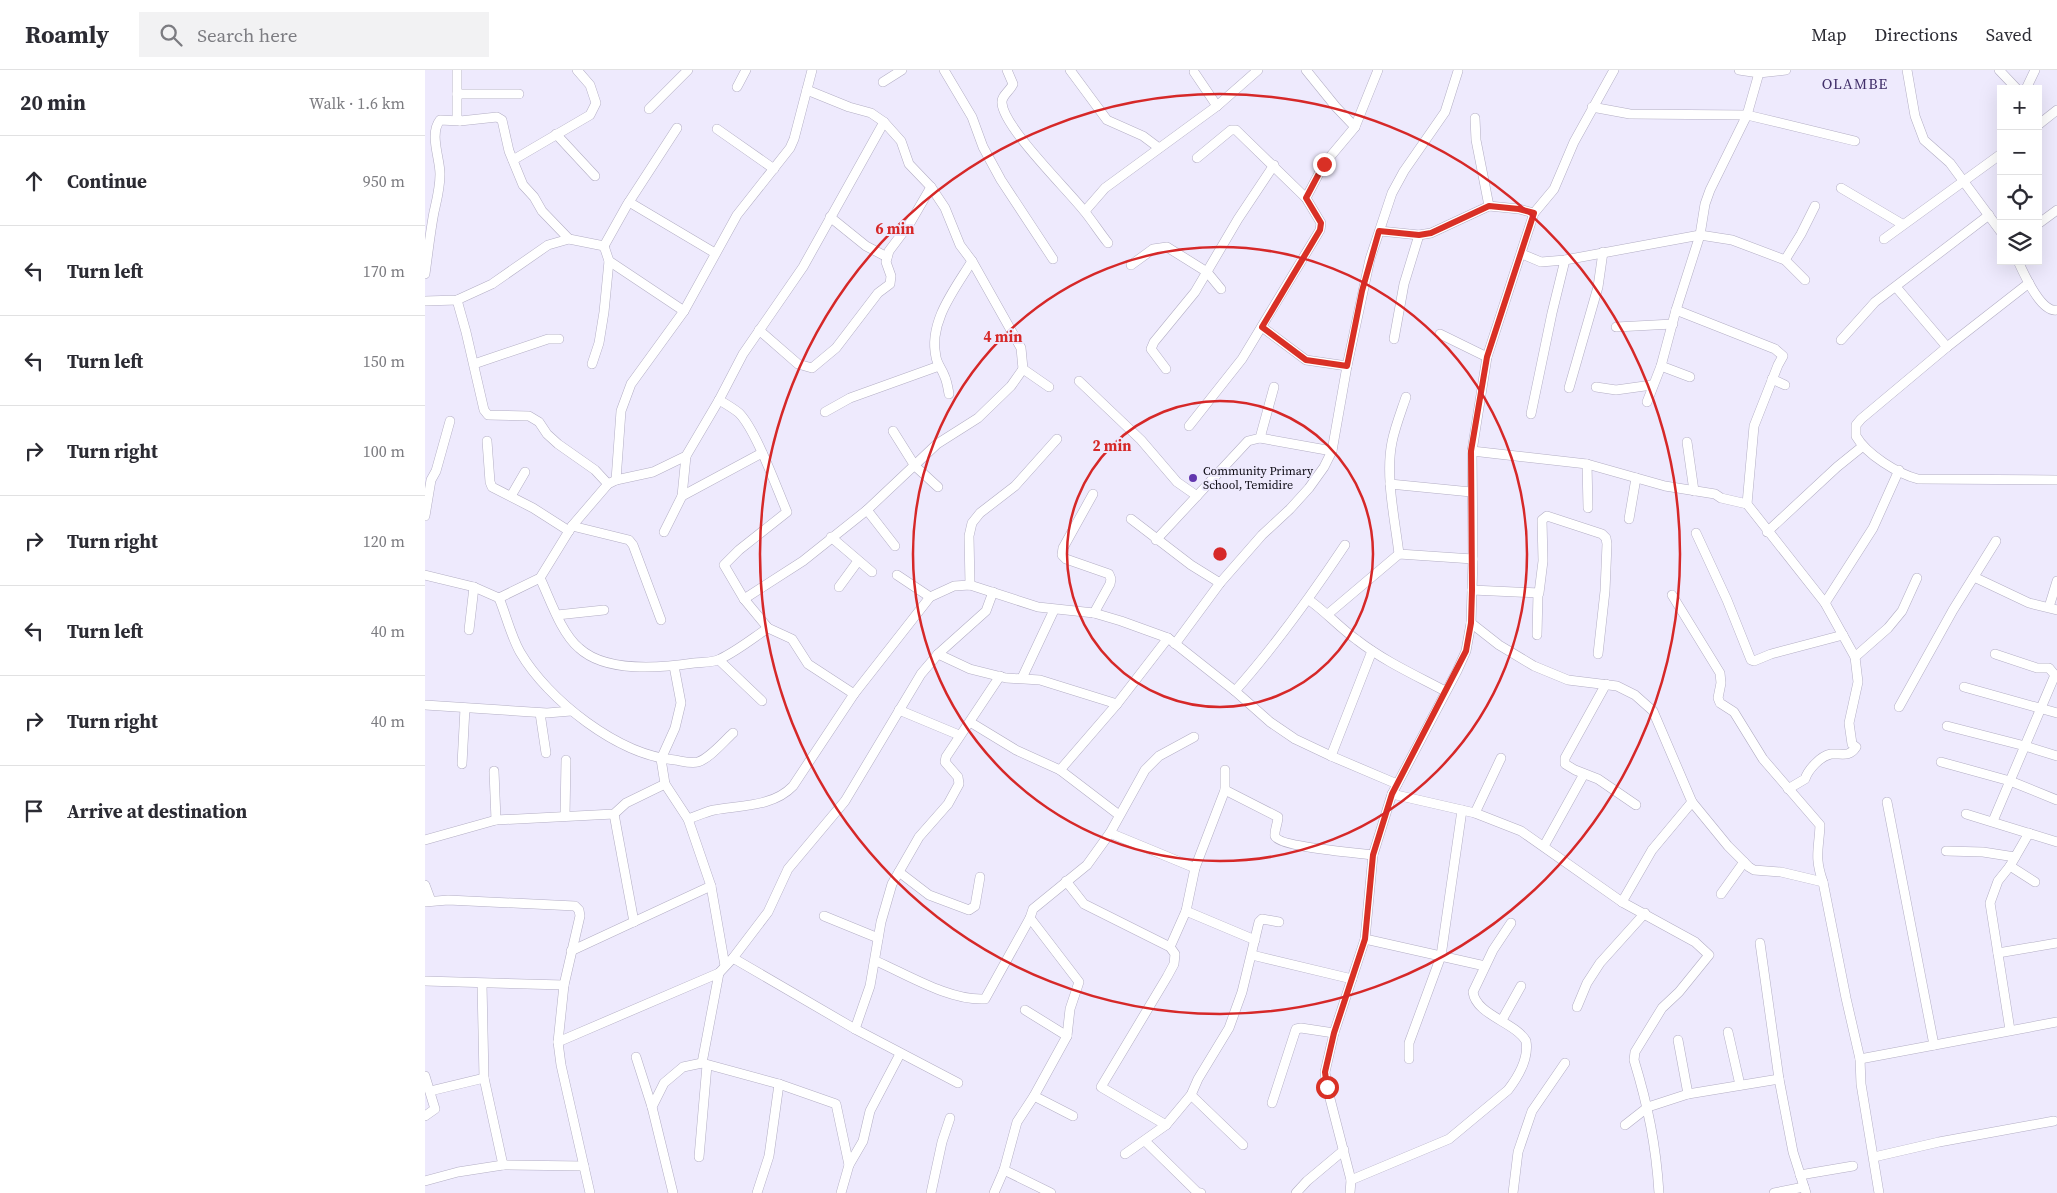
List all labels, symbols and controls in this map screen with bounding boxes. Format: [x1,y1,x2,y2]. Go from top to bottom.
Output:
search box [139,12,489,57]
text: Roamly [25,18,109,51]
icon: search [157,21,185,49]
text: Search here [197,22,297,48]
text: Map [1811,22,1847,47]
text: Directions [1875,22,1958,47]
text: Saved [1986,22,2032,47]
district label: OLAMBE [1822,73,1888,94]
map controls [1997,85,2042,265]
button: + [1997,85,2042,130]
text: 20 min [20,88,86,117]
text: Walk · 1.6 km [309,92,405,114]
button: − [1997,130,2042,175]
route end [1313,153,1336,176]
icon: ahead [20,167,48,195]
text: Continue [67,168,147,194]
text: 950 m [363,170,405,192]
button: locate [1997,175,2042,220]
text: 6 min [876,218,914,239]
button: layers [1997,220,2042,265]
icon: left [20,257,48,285]
text: Turn left [67,258,143,284]
text: 170 m [363,260,405,282]
text: 4 min [984,326,1022,347]
icon: left [20,347,48,375]
text: Turn left [67,348,143,374]
text: 150 m [363,350,405,372]
text: 2 min [1093,435,1131,456]
icon: right [20,437,48,465]
text: Turn right [67,438,158,464]
text: 100 m [363,440,405,462]
place label: Community Primary School, Temidire [1203,463,1314,493]
marker: Community Primary School, Temidire [1187,472,1199,484]
icon: right [20,527,48,555]
text: Turn right [67,528,158,554]
text: 120 m [363,530,405,552]
centre of rings [1211,545,1229,563]
icon: left [20,617,48,645]
text: Turn left [67,618,143,644]
text: 40 m [371,620,405,642]
icon: right [20,707,48,735]
text: Turn right [67,708,158,734]
text: 40 m [371,710,405,732]
icon: arrive [20,797,48,825]
text: Arrive at destination [67,798,247,824]
route start [1316,1076,1339,1099]

